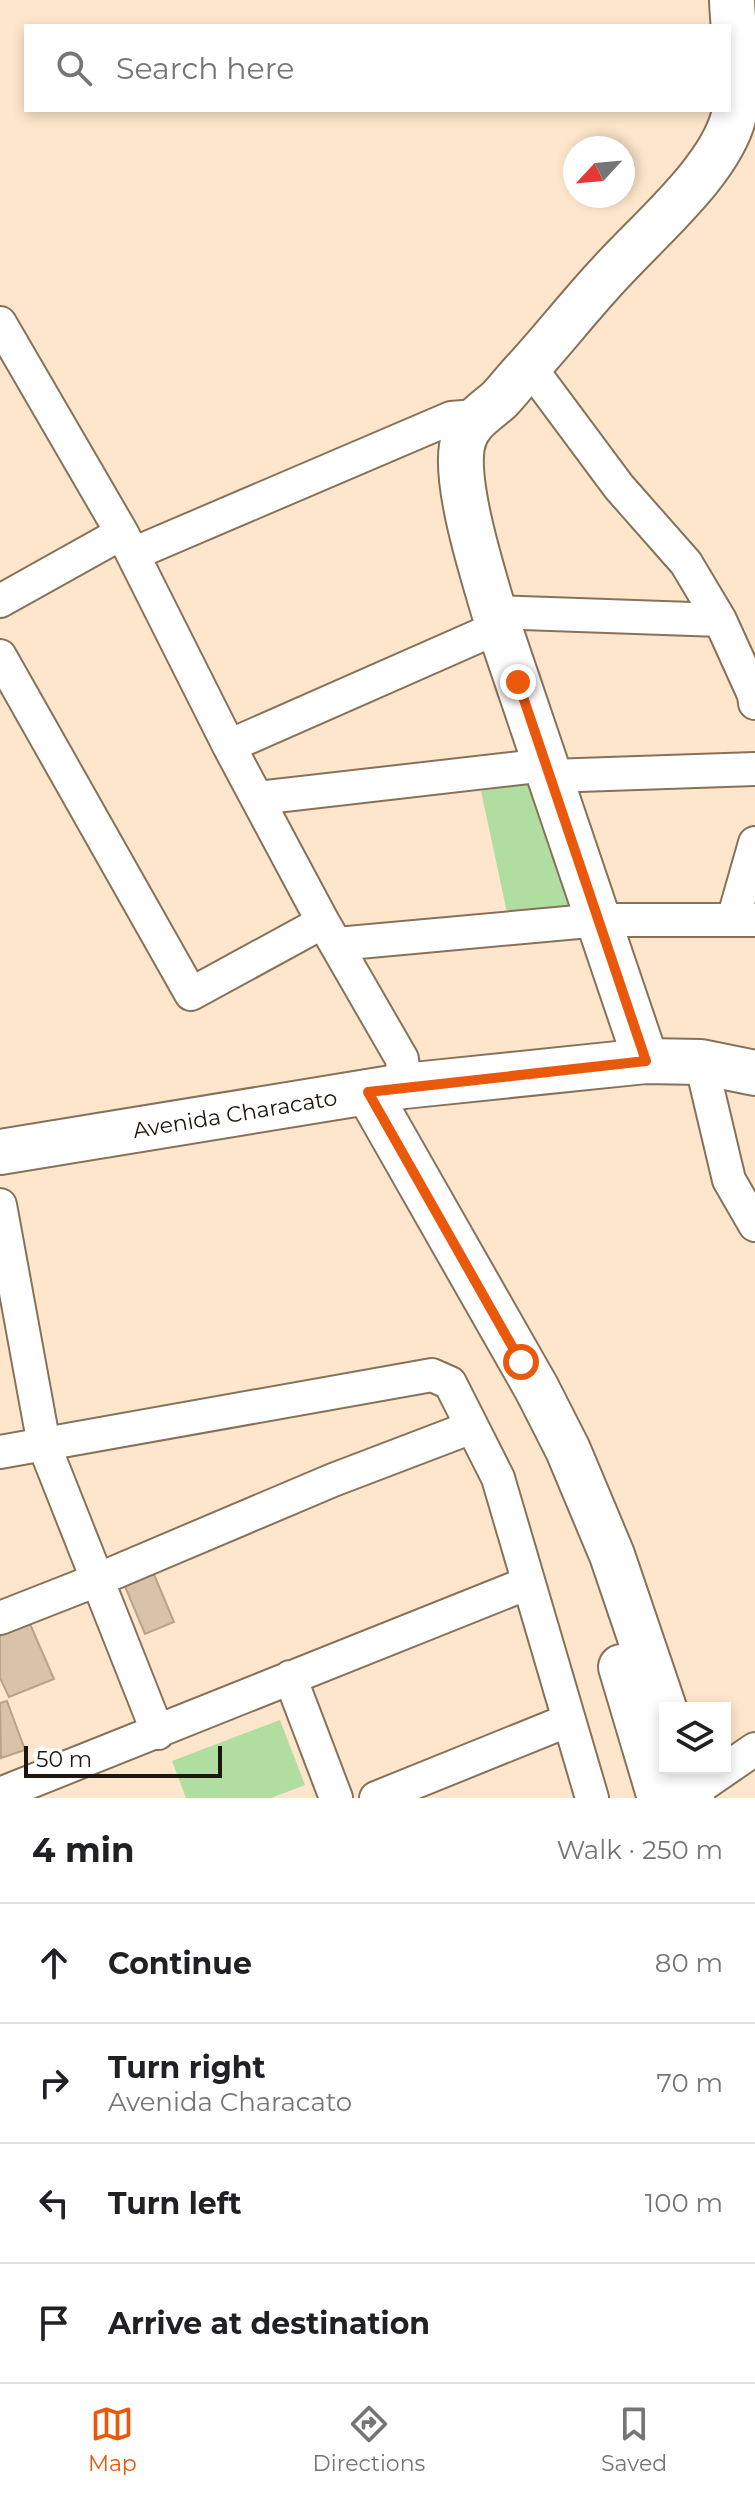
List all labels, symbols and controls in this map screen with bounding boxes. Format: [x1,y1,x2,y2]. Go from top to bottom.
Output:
search box [24,24,731,112]
icon: search [52,46,96,90]
text: Search here [116,50,294,87]
north arrow [563,136,635,208]
route end [500,664,536,700]
street label: Avenida Characato [131,1084,339,1144]
route start [503,1344,539,1380]
map controls [659,1702,731,1774]
button: layers [659,1702,731,1774]
scale bar [24,1742,222,1778]
text: 50 m [36,1746,92,1773]
text: 4 min [32,1829,134,1871]
text: Walk · 250 m [556,1834,723,1866]
icon: ahead [32,1941,76,1985]
text: Continue [108,1945,252,1982]
text: 80 m [655,1947,723,1979]
text: Turn right [108,2049,265,2086]
icon: right [32,2061,76,2105]
text: 70 m [657,2067,723,2099]
text: Avenida Characato [108,2086,352,2118]
icon: left [32,2181,76,2225]
text: Turn left [108,2185,241,2222]
text: 100 m [645,2187,723,2219]
icon: arrive [32,2301,76,2345]
text: Arrive at destination [108,2305,430,2342]
tab: Map [88,2402,137,2477]
tab: Directions [313,2402,425,2477]
tab: Saved [601,2402,667,2477]

